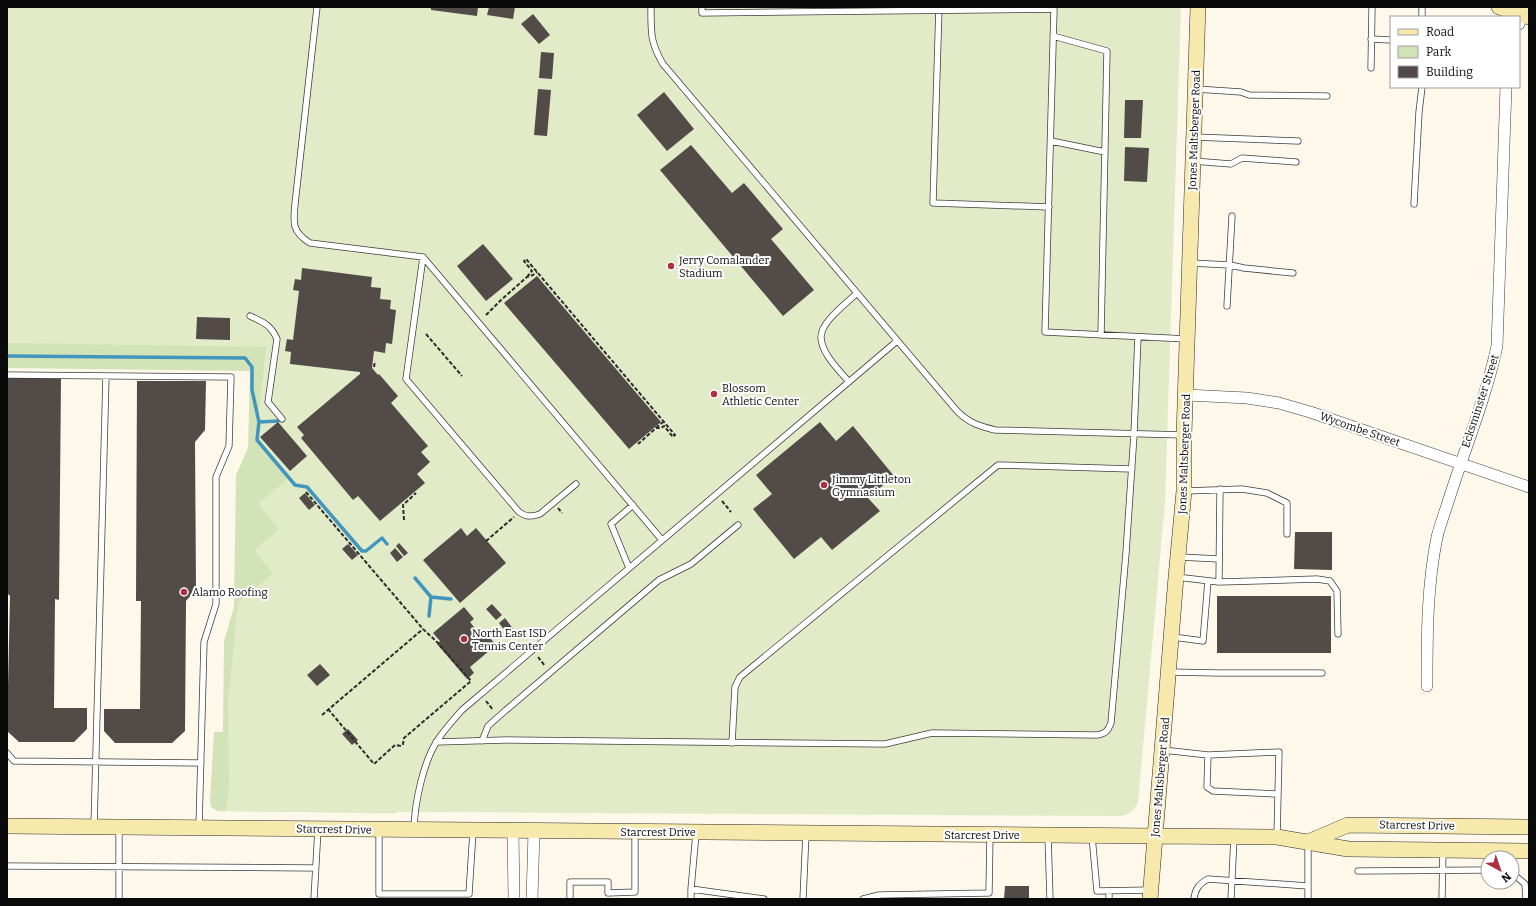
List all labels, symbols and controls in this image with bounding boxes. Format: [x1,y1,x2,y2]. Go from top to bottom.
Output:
legend [1390,16,1520,88]
text: Road [1426,25,1454,39]
text: Park [1426,45,1452,59]
text: Building [1426,65,1473,79]
street label: Jones Maltsberger Road [1186,69,1203,191]
place label: Jerry Comalander Stadium [678,254,769,280]
marker: Jerry Comalander Stadium [666,261,676,271]
street label: Ecksminster Street [1459,353,1502,449]
place label: Blossom Athletic Center [722,382,799,408]
marker: Blossom Athletic Center [709,389,719,399]
street label: Jones Maltsberger Road [1176,393,1193,515]
street label: Wycombe Street [1318,410,1402,449]
place label: Jimmy Littleton Gymnasium [831,473,911,499]
marker: Jimmy Littleton Gymnasium [819,480,829,490]
place label: Alamo Roofing [192,586,268,599]
marker: Alamo Roofing [179,587,189,597]
place label: North East ISD Tennis Center [472,627,547,653]
marker: North East ISD Tennis Center [459,634,469,644]
street label: Jones Maltsberger Road [1149,716,1172,838]
street label: Starcrest Drive [1379,818,1455,833]
street label: Starcrest Drive [296,822,372,837]
street label: Starcrest Drive [620,826,696,839]
street label: Starcrest Drive [944,829,1020,842]
north arrow [1480,850,1520,890]
text: N [1498,870,1514,885]

